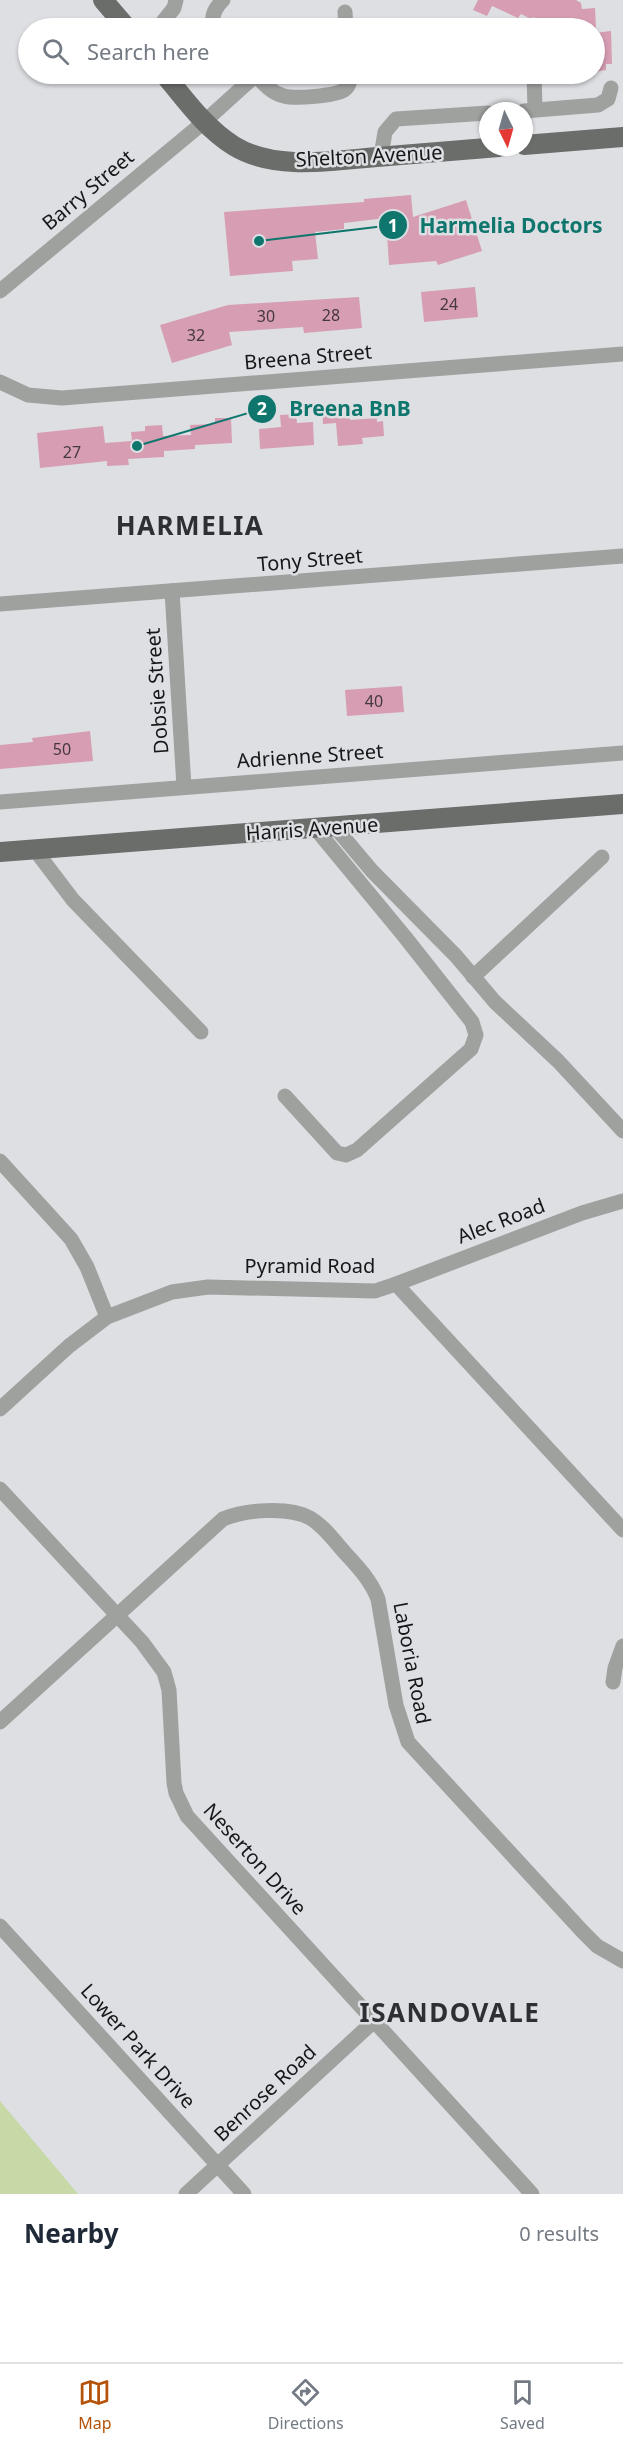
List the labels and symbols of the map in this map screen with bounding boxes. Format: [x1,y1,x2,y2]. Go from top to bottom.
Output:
north arrow [479,102,533,156]
street label: Shelton Avenue [295,138,443,173]
street label: Barry Street [36,143,139,236]
callout: Harmelia Doctors [378,206,615,245]
text: Harmelia Doctors [419,211,603,239]
text: 1 [388,213,398,237]
house number: 24 [440,293,458,315]
house number: 28 [322,304,340,326]
house number: 30 [257,305,275,327]
house number: 32 [187,324,205,346]
street label: Breena Street [243,337,373,376]
callout: Breena BnB [247,389,423,428]
text: Breena BnB [289,394,411,422]
text: 2 [257,396,267,420]
house number: 27 [63,441,81,463]
district label: HARMELIA [116,507,264,543]
street label: Tony Street [256,541,364,578]
street label: Dobsie Street [139,627,174,755]
house number: 40 [365,690,383,712]
street label: Adrienne Street [236,737,384,774]
house number: 50 [53,738,71,760]
street label: Harris Avenue [245,810,379,847]
street label: Alec Road [453,1191,549,1250]
street label: Pyramid Road [245,1252,375,1279]
street label: Laboria Road [387,1599,438,1726]
street label: Neserton Drive [198,1797,313,1920]
street label: Lower Park Drive [75,1977,202,2114]
district label: ISANDOVALE [360,1994,540,2030]
street label: Benrose Road [208,2038,322,2147]

